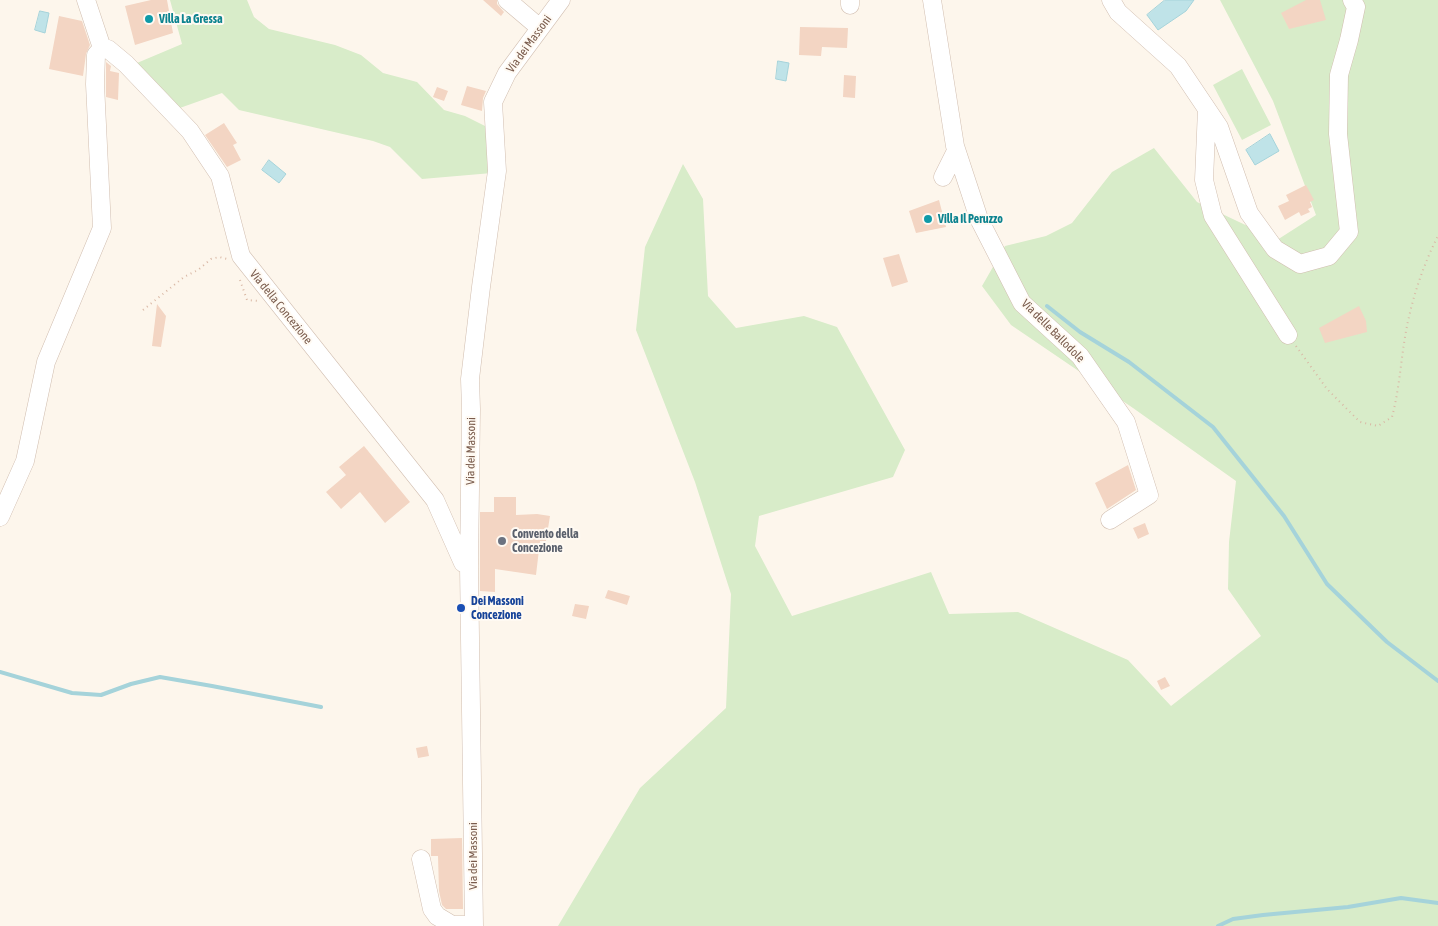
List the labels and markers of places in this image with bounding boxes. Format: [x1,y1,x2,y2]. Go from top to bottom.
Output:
place label: Villa La Gressa [159,12,222,26]
marker: Villa La Gressa [143,13,155,25]
place label: Villa Il Peruzzo [938,212,1003,226]
marker: Villa Il Peruzzo [922,213,934,225]
place label: Convento della Concezione [512,527,579,555]
marker: Convento della Concezione [496,535,508,547]
place label: Dei Massoni Concezione [471,594,524,622]
marker: Dei Massoni Concezione [455,602,467,614]

